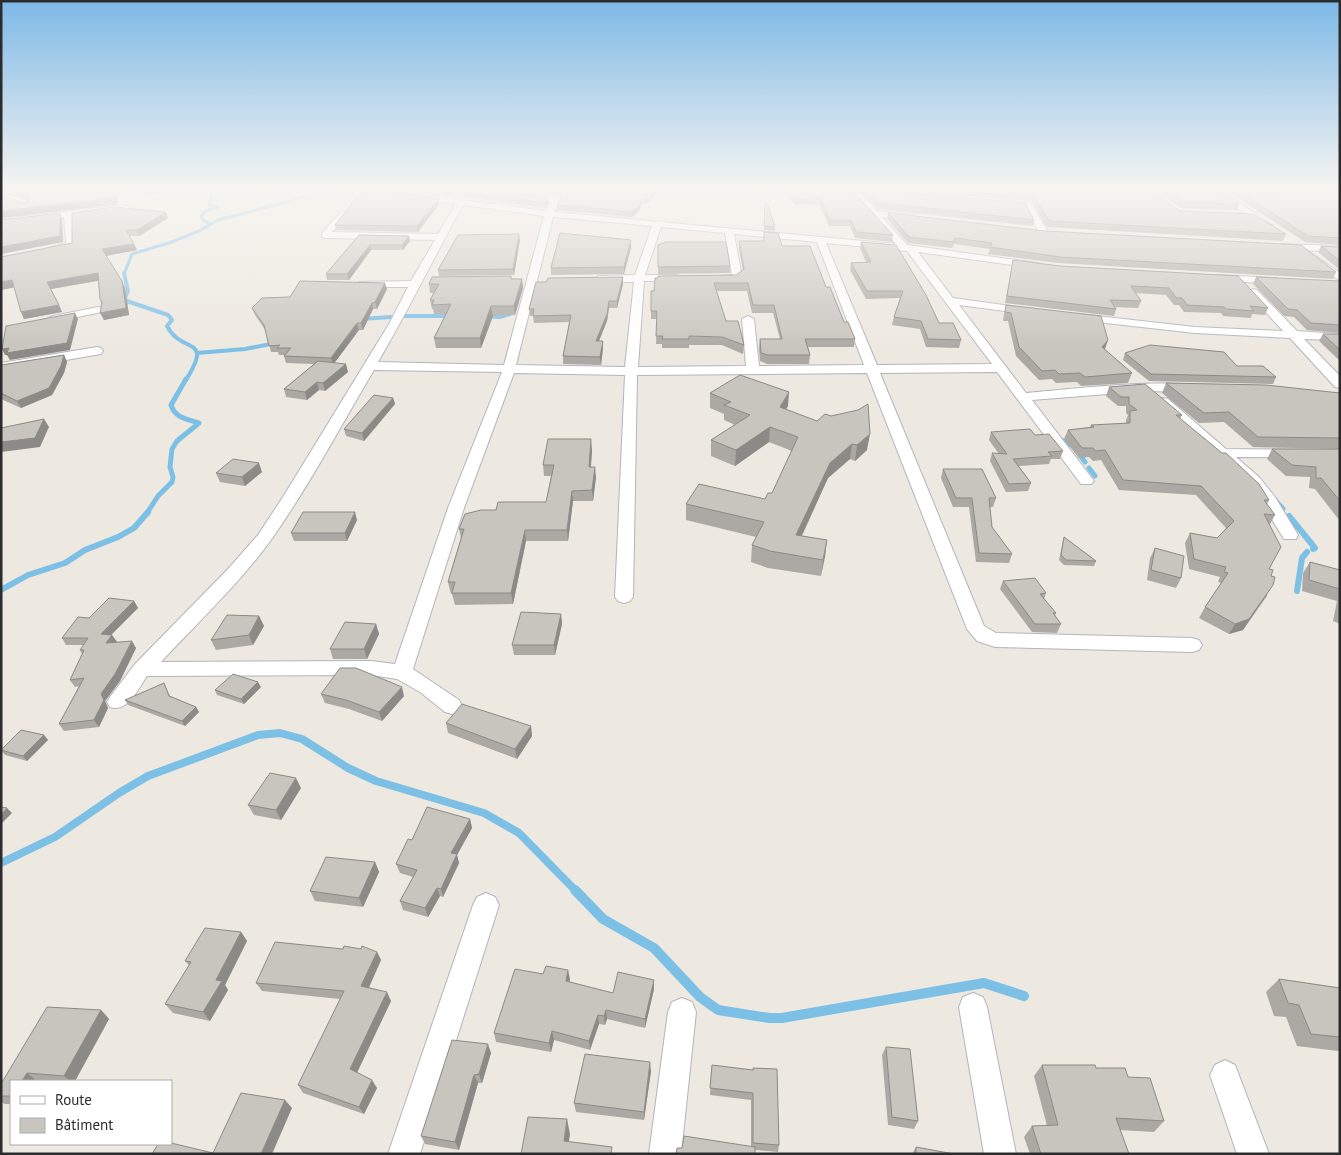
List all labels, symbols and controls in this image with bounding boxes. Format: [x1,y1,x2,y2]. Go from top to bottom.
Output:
legend [10,1080,172,1145]
text: Route [55,1090,92,1109]
text: Bâtiment [55,1115,113,1134]

